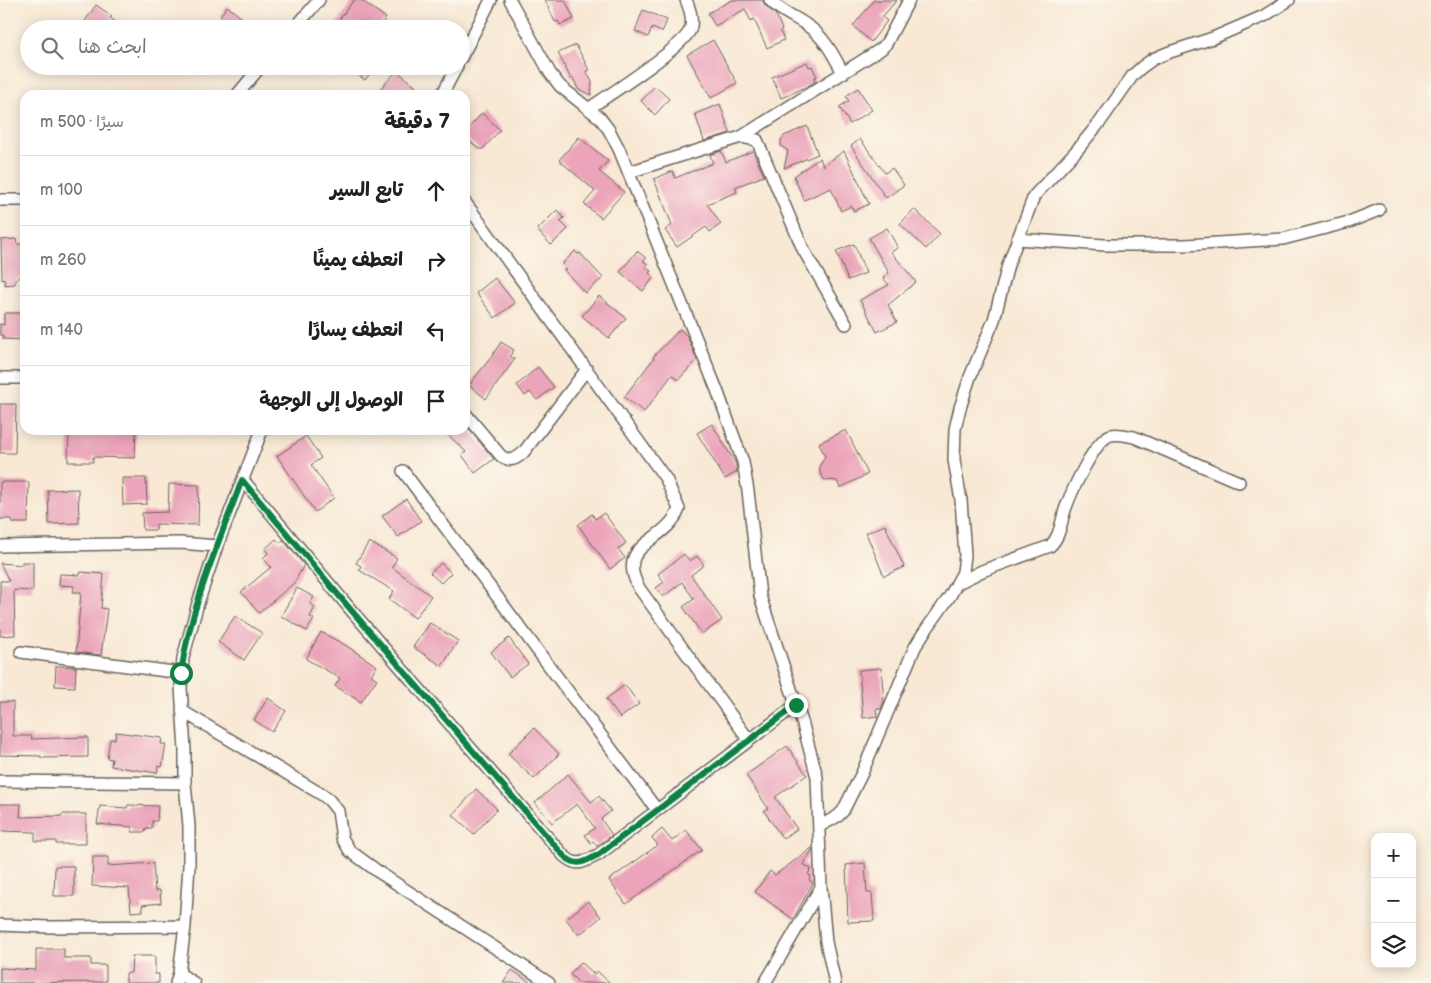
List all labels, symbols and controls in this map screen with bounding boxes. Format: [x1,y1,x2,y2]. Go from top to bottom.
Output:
search box [20,20,470,75]
icon: search [38,34,66,62]
text: ابحث هنا [78,36,147,59]
text: 7 دقيقة [384,109,450,134]
text: سيرًا · 500 m [40,113,124,132]
icon: ahead [422,177,450,205]
text: تابع السير [330,179,403,202]
text: 100 m [40,181,83,200]
icon: right [422,247,450,275]
text: انعطف يمينًا [313,249,403,272]
text: 260 m [40,251,86,270]
icon: left [422,317,450,345]
text: انعطف يسارًا [308,319,403,342]
text: 140 m [40,321,83,340]
icon: arrive [422,387,450,415]
text: الوصول إلى الوجهة [259,389,403,412]
route start [170,662,193,685]
route end [785,694,808,717]
map controls [1371,833,1416,968]
button: + [1371,833,1416,878]
button: − [1371,878,1416,923]
button: layers [1371,923,1416,968]

